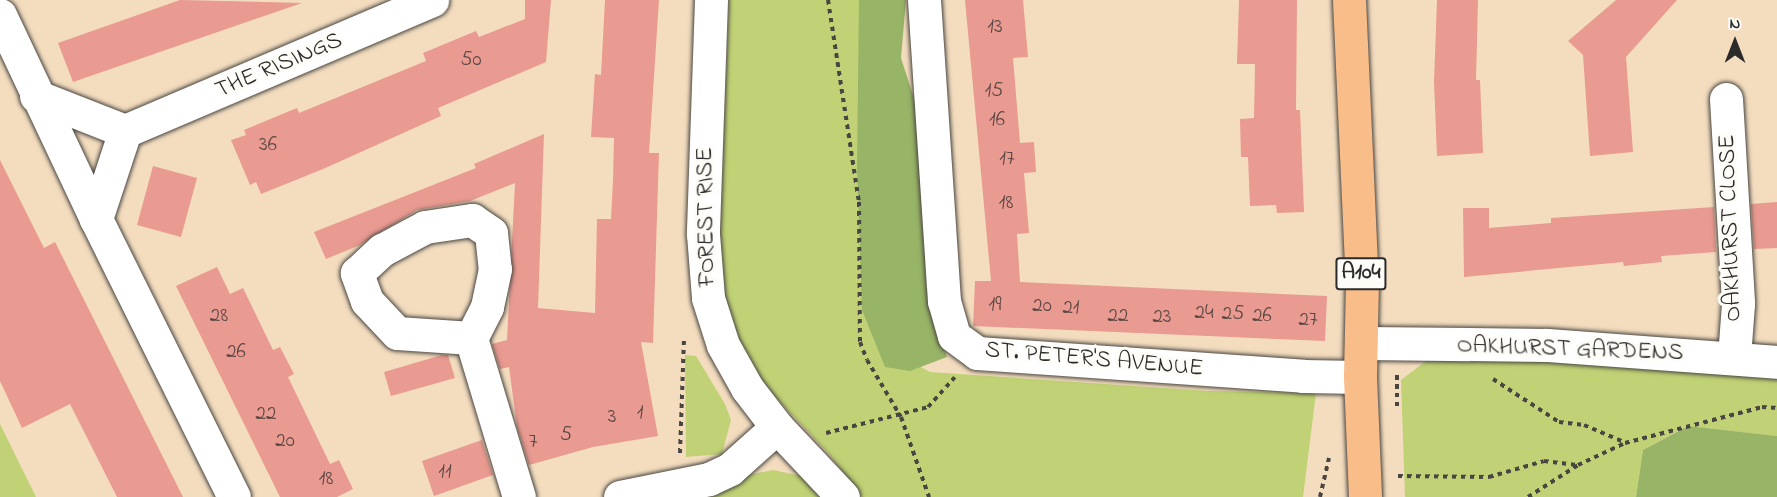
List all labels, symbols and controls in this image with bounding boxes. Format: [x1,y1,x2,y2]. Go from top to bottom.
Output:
north arrow [1705,12,1765,72]
text: N [1730,12,1740,36]
house number: 13 [987,14,1003,40]
street label: THE RISINGS [211,26,347,106]
house number: 50 [460,47,482,73]
house number: 15 [985,78,1003,104]
house number: 16 [989,107,1005,133]
house number: 36 [259,132,277,158]
street label: OAKHURST CLOSE [1713,134,1749,322]
house number: 17 [999,146,1015,172]
street label: FOREST RISE [691,147,723,287]
house number: 18 [999,190,1013,216]
road number: A104 [1334,255,1388,293]
house number: 19 [989,292,1001,318]
house number: 20 [1032,293,1052,319]
house number: 21 [1062,295,1080,321]
house number: 24 [1194,300,1214,326]
house number: 25 [1222,301,1244,327]
house number: 28 [210,303,228,329]
house number: 22 [1108,303,1128,329]
house number: 26 [1252,303,1272,329]
house number: 23 [1152,304,1172,330]
house number: 27 [1298,307,1318,333]
street label: OAKHURST GARDENS [1456,332,1684,368]
street label: ST. PETER'S AVENUE [984,336,1204,384]
house number: 26 [226,339,246,365]
house number: 1 [637,400,643,426]
house number: 22 [256,401,276,427]
house number: 3 [608,404,616,430]
house number: 5 [560,422,572,448]
house number: 20 [275,428,295,454]
house number: 7 [529,429,537,455]
house number: 11 [438,459,452,485]
house number: 18 [319,466,333,492]

